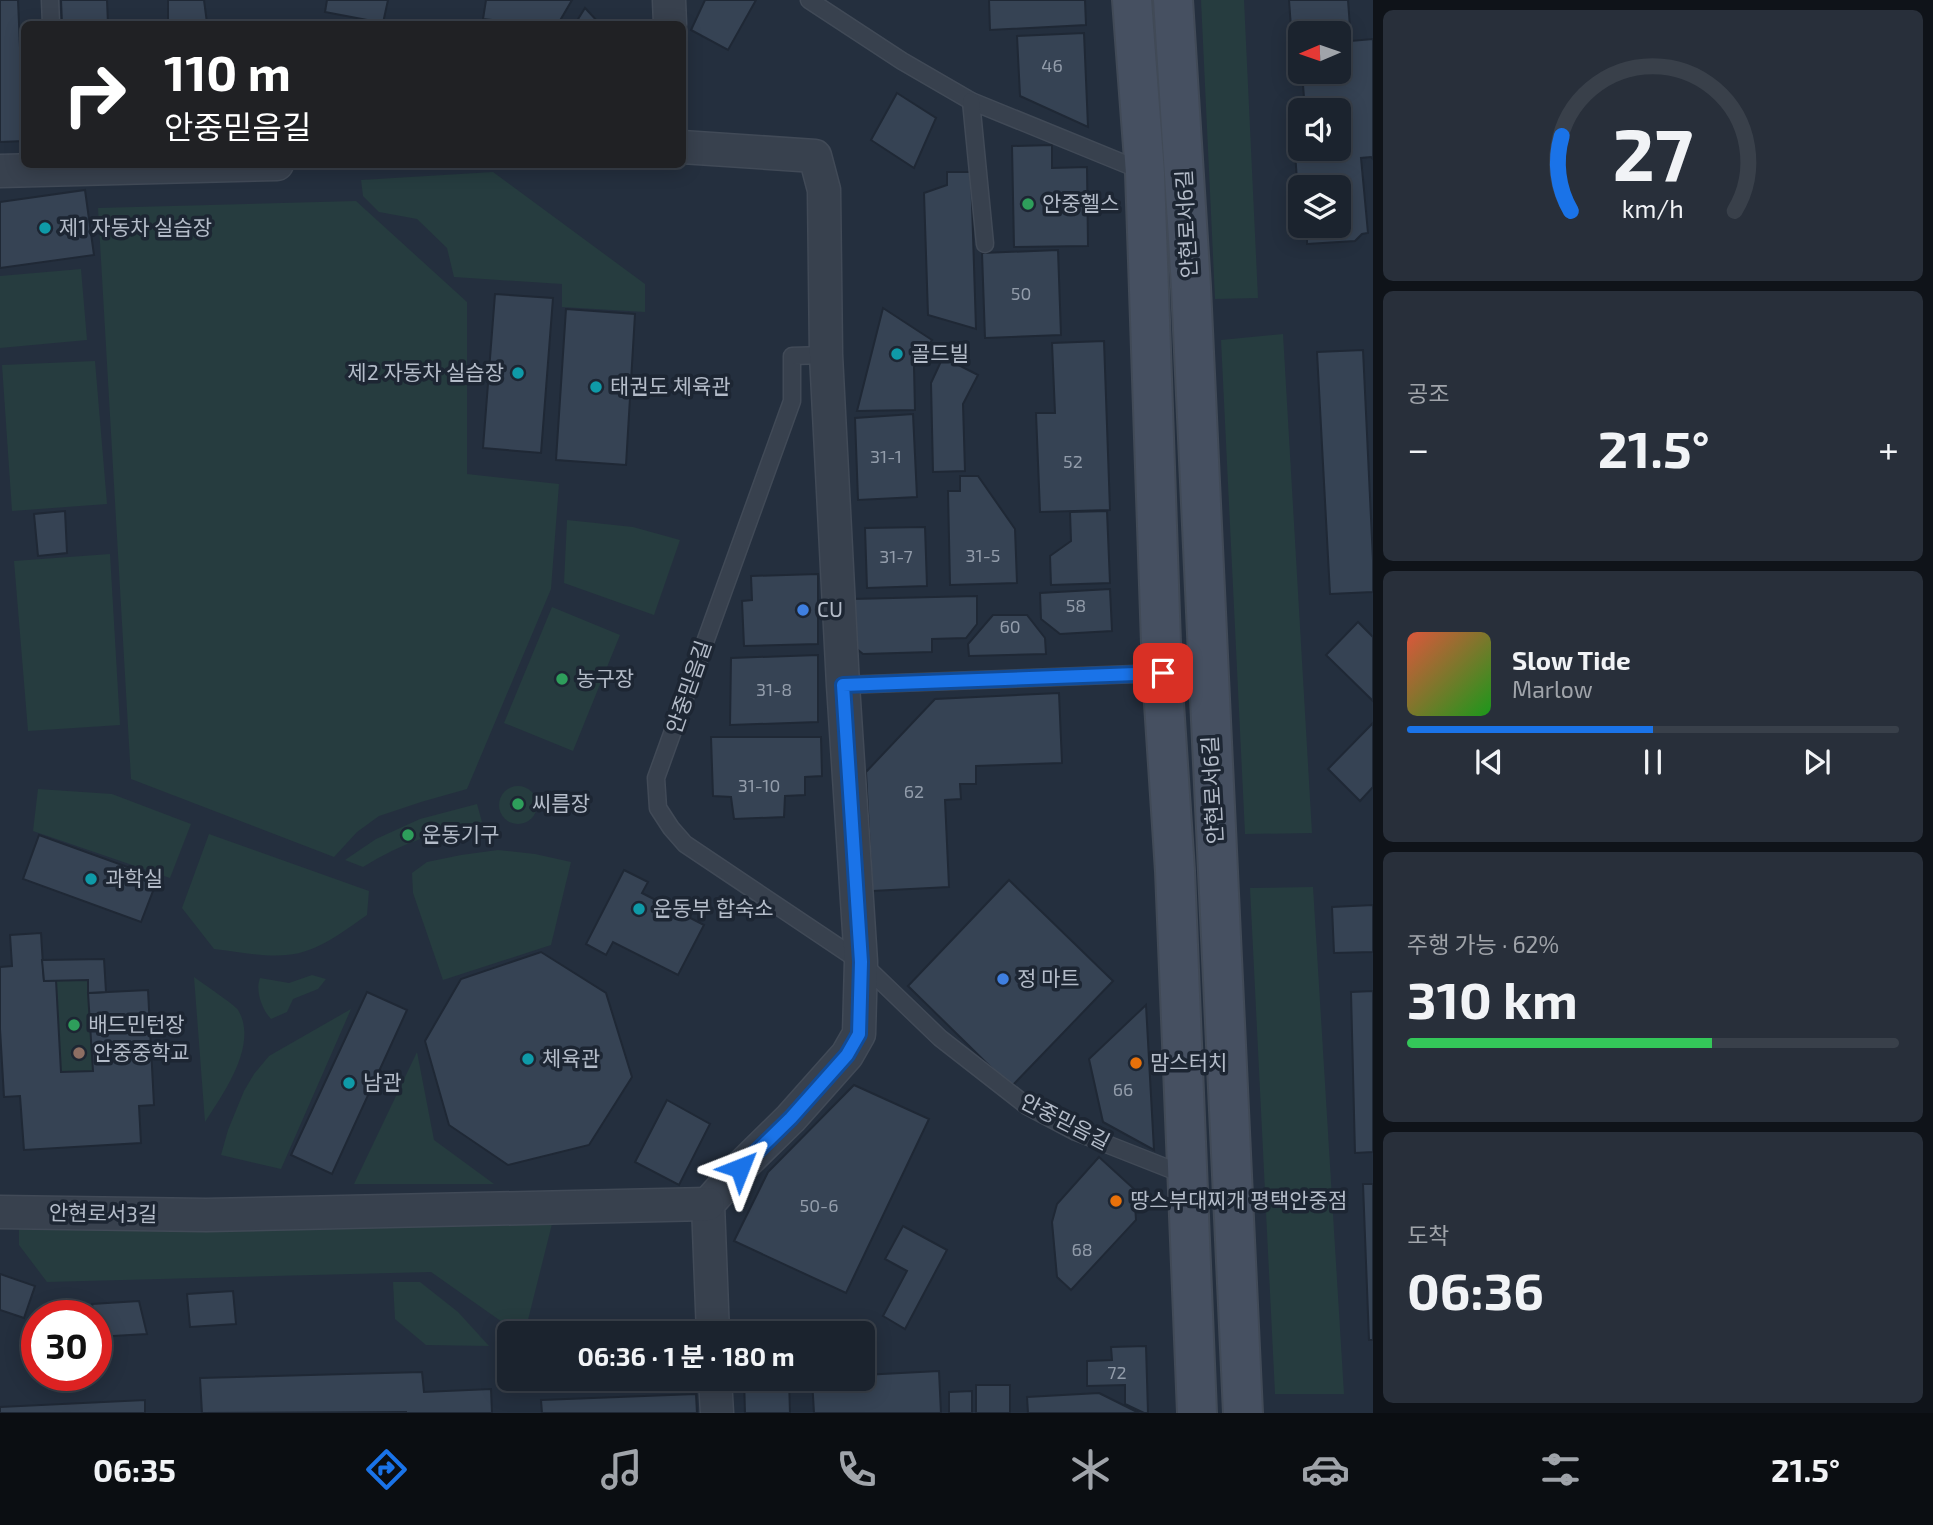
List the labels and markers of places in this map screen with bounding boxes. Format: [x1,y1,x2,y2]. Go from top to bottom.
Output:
place label: 안중헬스 [1042,190,1119,215]
marker: 안중헬스 [1020,196,1036,212]
place label: 제1 자동차 실습장 [59,214,212,239]
marker: 제1 자동차 실습장 [37,220,53,236]
place label: 골드빌 [911,340,969,365]
marker: 골드빌 [889,346,905,362]
place label: 제2 자동차 실습장 [348,359,504,384]
marker: 제2 자동차 실습장 [510,365,526,381]
place label: 태권도 체육관 [610,373,731,398]
marker: 태권도 체육관 [588,379,604,395]
place label: CU [817,596,843,621]
marker: CU [795,602,811,618]
pin [1133,643,1193,703]
place label: 농구장 [576,665,634,690]
marker: 농구장 [554,671,570,687]
place label: 씨름장 [532,790,590,815]
marker: 씨름장 [510,796,526,812]
place label: 운동기구 [422,821,499,846]
marker: 운동기구 [400,827,416,843]
place label: 과학실 [105,865,163,890]
marker: 과학실 [83,871,99,887]
place label: 운동부 합숙소 [653,895,774,920]
marker: 운동부 합숙소 [631,901,647,917]
place label: 정 마트 [1017,965,1080,990]
marker: 정 마트 [995,971,1011,987]
place label: 배드민턴장 [88,1011,185,1036]
marker: 배드민턴장 [66,1017,82,1033]
place label: 안중중학교 [93,1039,190,1064]
marker: 안중중학교 [71,1045,87,1061]
place label: 체육관 [542,1045,600,1070]
place label: 맘스터치 [1150,1049,1227,1074]
marker: 체육관 [520,1051,536,1067]
marker: 맘스터치 [1128,1055,1144,1071]
place label: 남관 [363,1069,402,1094]
marker: 남관 [341,1075,357,1091]
place label: 땅스부대찌개 평택안중점 [1130,1187,1347,1212]
marker: 땅스부대찌개 평택안중점 [1108,1193,1124,1209]

